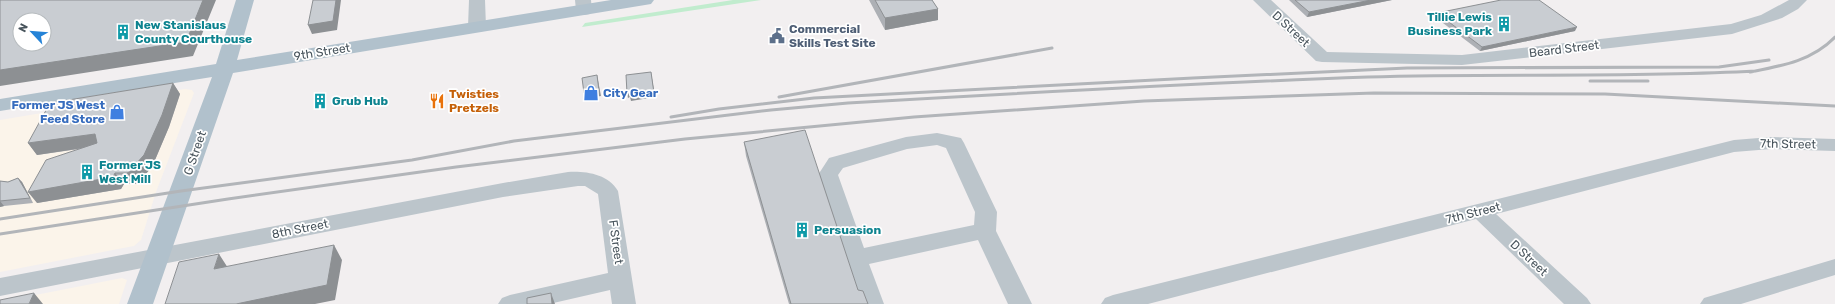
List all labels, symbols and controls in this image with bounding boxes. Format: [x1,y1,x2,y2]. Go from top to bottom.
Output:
street label: D Street [1269,8,1313,50]
place label: Tillie Lewis Business Park [1408,10,1492,38]
north arrow [12,12,52,52]
building icon: Tillie Lewis Business Park [1495,15,1513,33]
place label: New Stanislaus County Courthouse [135,18,252,46]
text: N [16,21,31,34]
place label: Commercial Skills Test Site [789,22,876,50]
building icon: New Stanislaus County Courthouse [114,23,132,41]
public building icon: Commercial Skills Test Site [768,27,786,45]
street label: Beard Street [1528,38,1600,60]
street label: 9th Street [293,41,351,63]
shop icon: City Gear [582,84,600,102]
place label: City Gear [603,86,659,100]
place label: Twisties Pretzels [449,87,499,115]
building icon: Grub Hub [311,92,329,110]
restaurant icon: Twisties Pretzels [428,92,446,110]
place label: Grub Hub [332,94,389,108]
place label: Former JS West Feed Store [11,98,105,126]
shop icon: Former JS West Feed Store [108,103,126,121]
street label: G Street [181,129,209,177]
street label: 7th Street [1760,137,1816,151]
place label: Former JS West Mill [99,158,161,186]
building icon: Former JS West Mill [78,163,96,181]
street label: 7th Street [1444,199,1502,227]
street label: 8th Street [271,217,330,241]
street label: F Street [606,219,626,265]
building icon: Persuasion [793,221,811,239]
place label: Persuasion [814,223,881,237]
street label: D Street [1507,237,1551,279]

